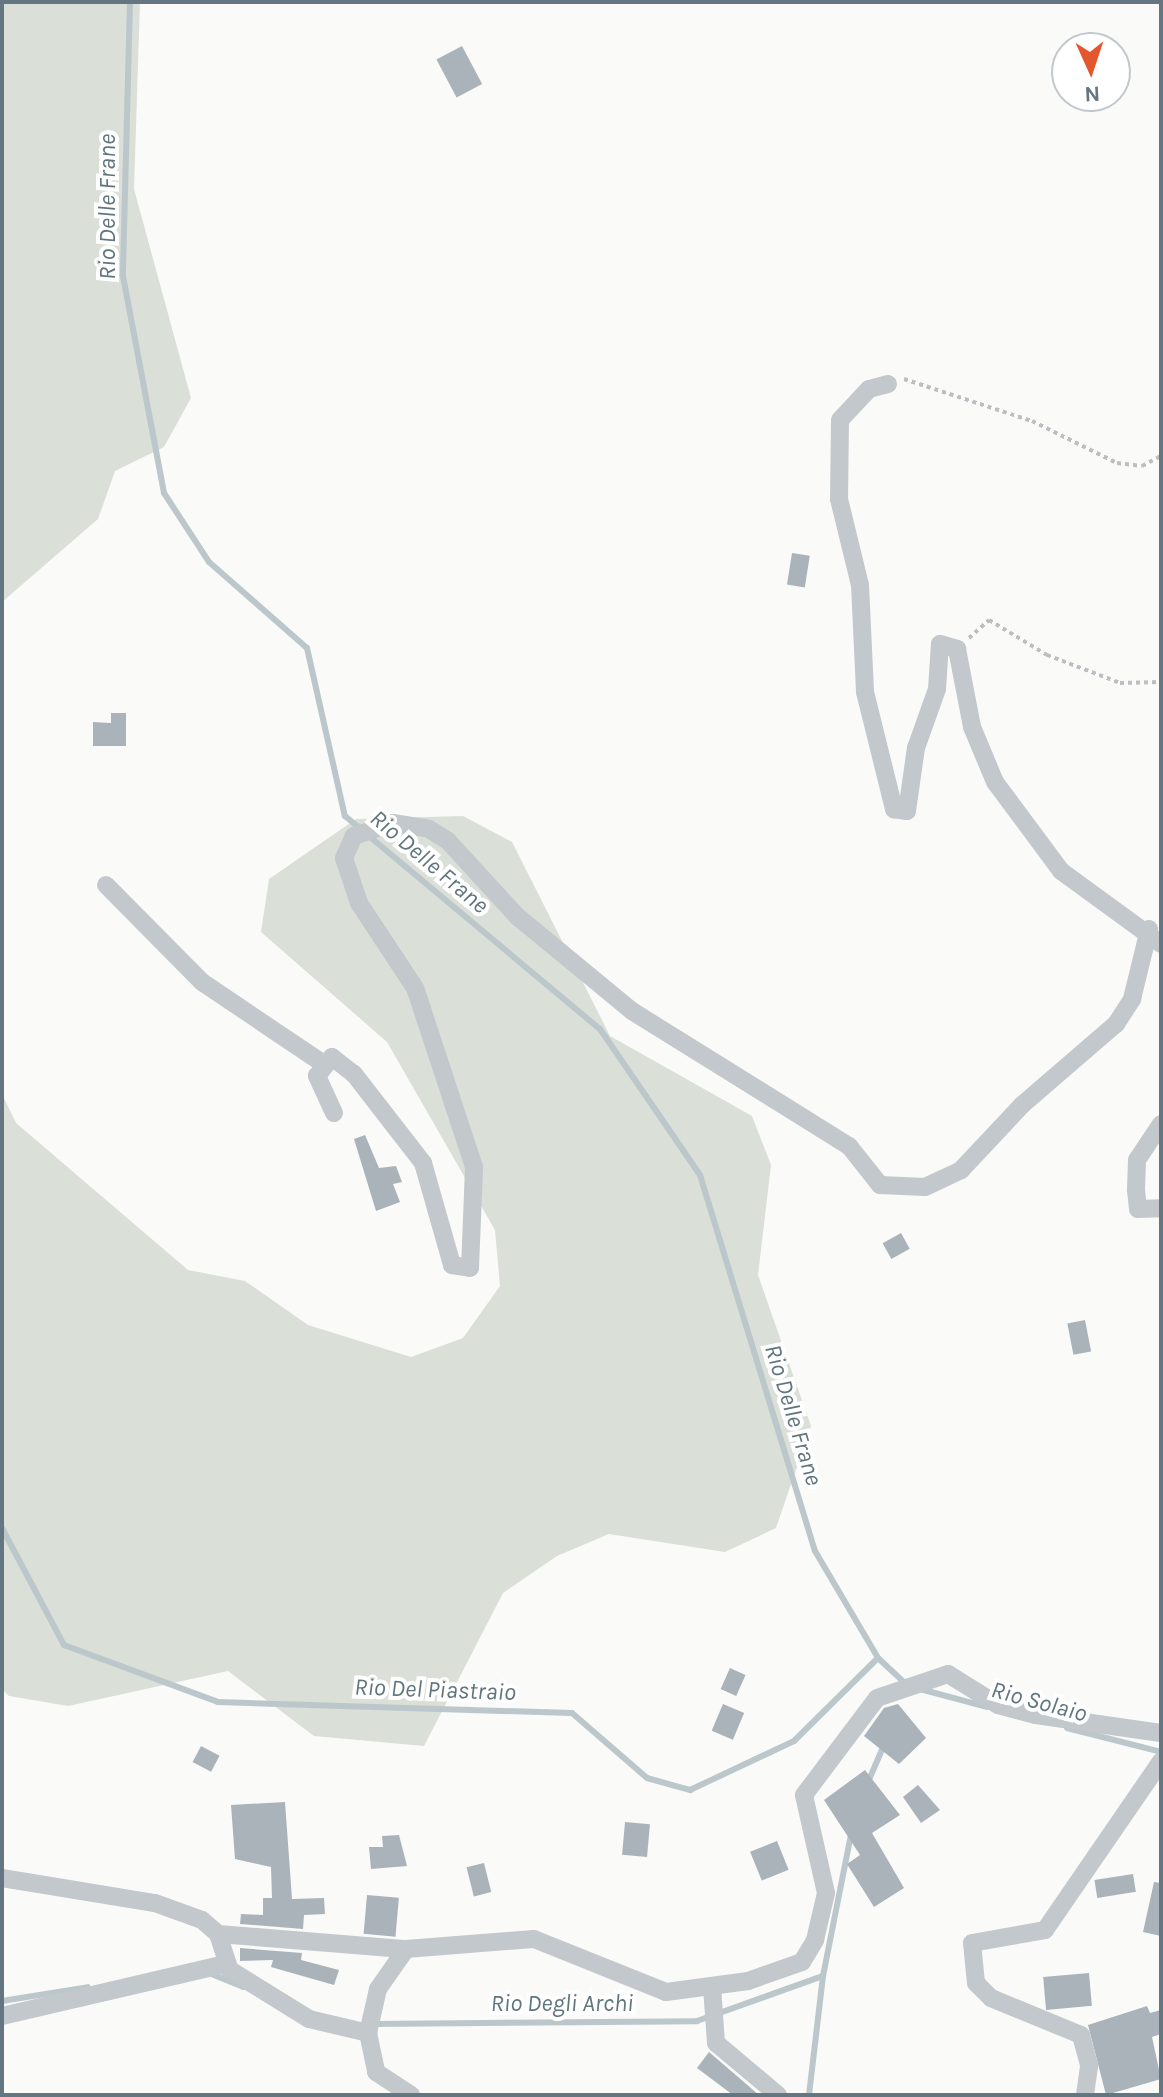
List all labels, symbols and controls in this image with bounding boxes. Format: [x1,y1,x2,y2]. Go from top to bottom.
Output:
north arrow [1051,32,1131,112]
text: N [1084,81,1101,107]
water label: Rio Delle Frane [94,134,122,280]
water label: Rio Delle Frane [364,804,494,920]
water label: Rio Delle Frane [758,1341,828,1489]
water label: Rio Del Piastraio [354,1673,516,1707]
water label: Rio Solaio [988,1675,1090,1729]
water label: Rio Degli Archi [490,1990,634,2018]

